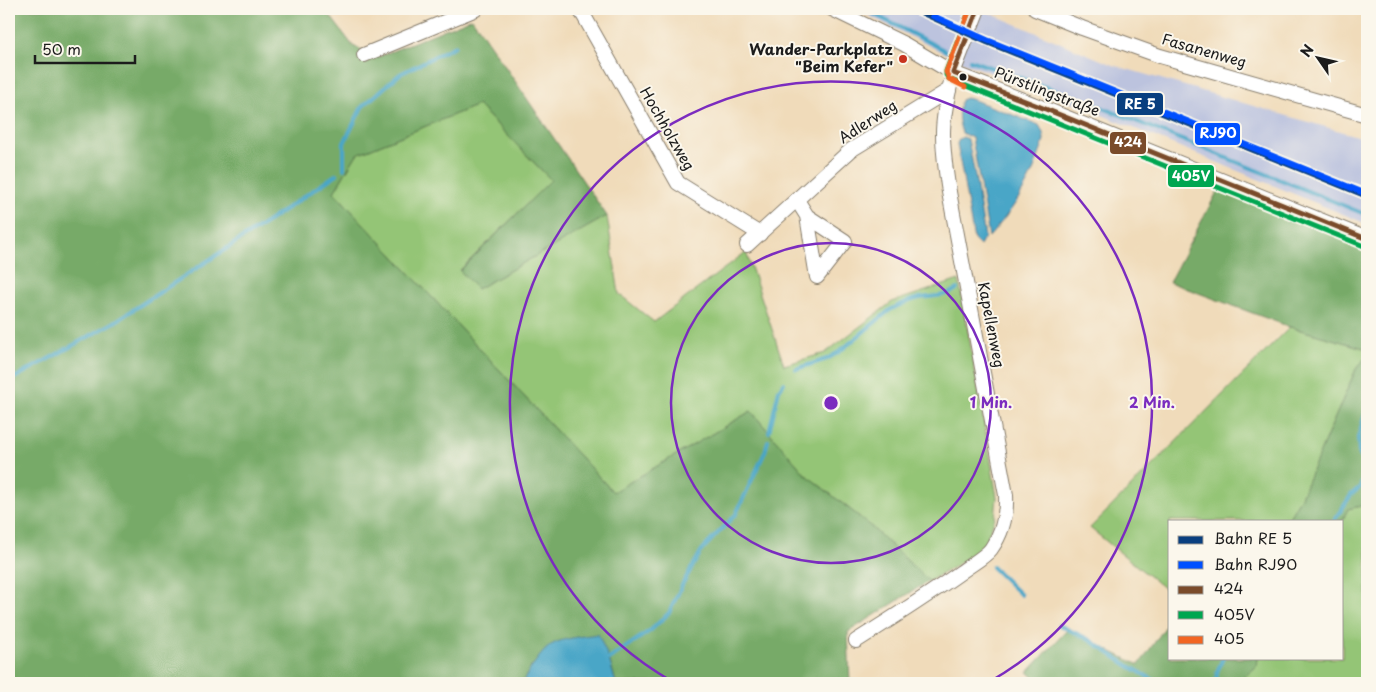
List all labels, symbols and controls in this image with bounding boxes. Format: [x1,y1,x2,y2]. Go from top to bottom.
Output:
street label: Fasanenweg [1159,26,1250,73]
scale bar [35,32,135,64]
north arrow [1294,32,1344,82]
text: 50 m [42,37,81,60]
place label: Wander-Parkplatz "Beim Kefer" [749,37,893,77]
text: N [1295,40,1319,61]
marker: Wander-Parkplatz "Beim Kefer" [897,53,909,65]
street label: Pürstlingstraße [991,60,1104,121]
unlabelled marker [958,72,968,82]
street label: Hochholzweg [635,82,702,174]
line badge: RE 5 [1116,92,1164,116]
street label: Adlerweg [833,93,901,148]
text: RE 5 [1124,93,1156,114]
line badge: RJ90 [1194,122,1241,146]
text: RJ90 [1199,122,1237,143]
line badge: 424 [1109,131,1147,155]
text: 424 [1114,131,1143,152]
line badge: 405V [1167,164,1215,188]
text: 405V [1172,165,1210,186]
street label: Kapellenweg [973,280,1012,370]
text: 1 Min. [970,390,1012,413]
text: 2 Min. [1129,390,1175,413]
centre of rings [822,394,840,412]
legend [1168,520,1344,660]
text: Bahn RE 5 [1214,526,1292,549]
text: Bahn RJ90 [1214,552,1297,575]
text: 424 [1214,576,1244,599]
text: 405V [1214,602,1255,625]
text: 405 [1214,626,1244,649]

